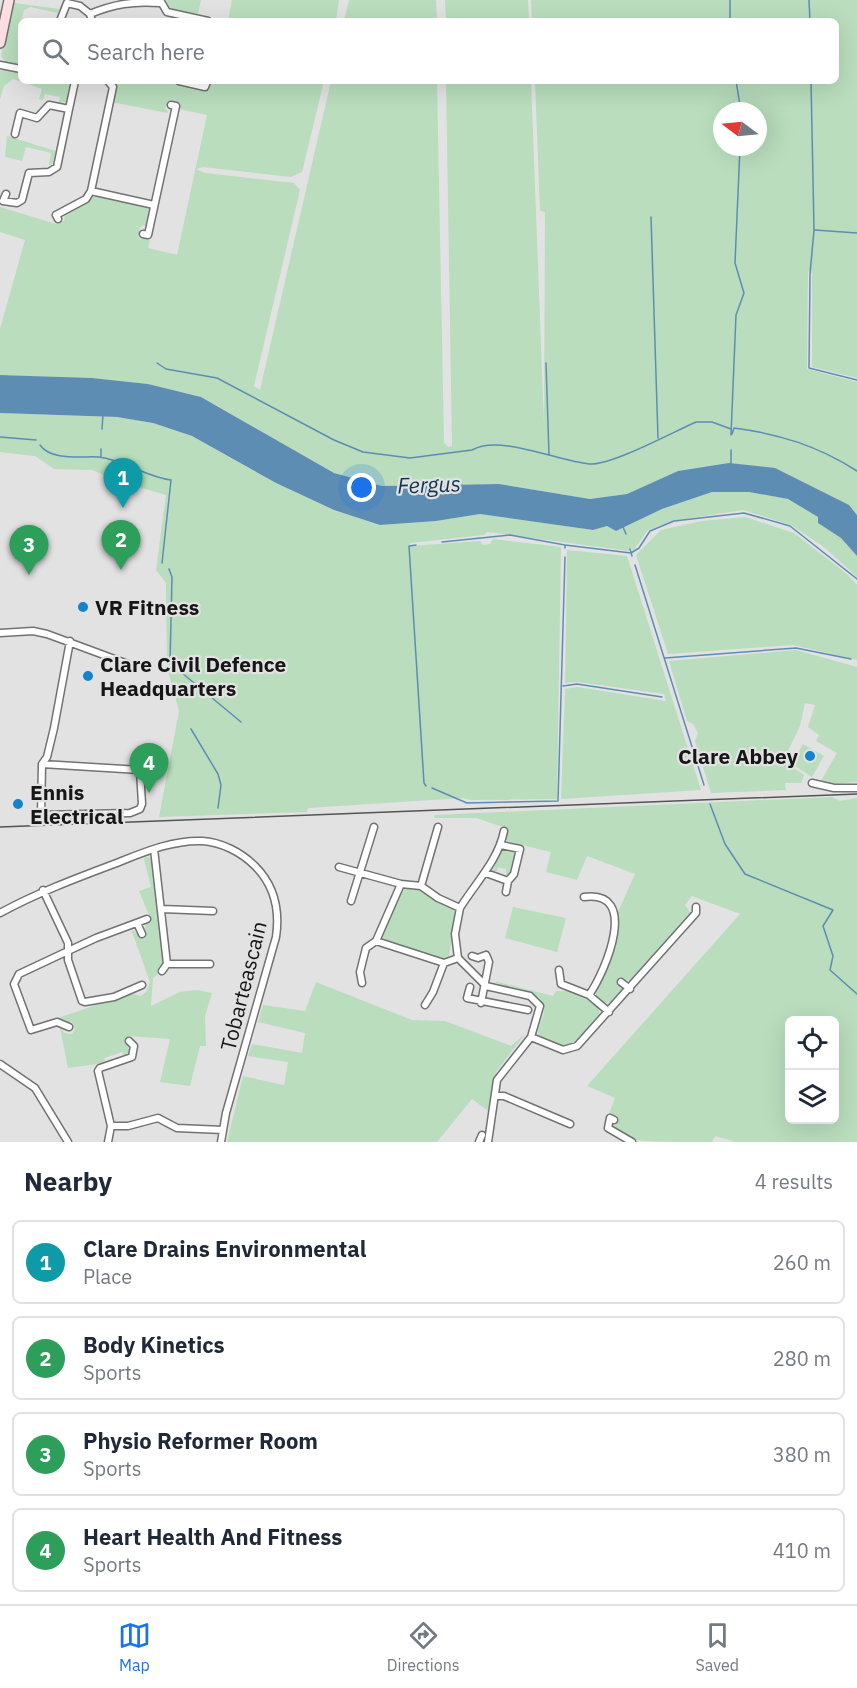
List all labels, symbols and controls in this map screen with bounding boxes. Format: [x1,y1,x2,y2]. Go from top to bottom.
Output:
search box [18,18,839,84]
icon: search [39,35,72,68]
text: Search here [87,37,205,66]
north arrow [713,102,767,156]
pin: 1 [104,458,142,508]
water label: Fergus [397,468,461,500]
your location [347,473,376,502]
pin: 2 [102,520,140,570]
pin: 3 [9,526,48,575]
place label: VR Fitness [95,593,199,621]
marker: VR Fitness [76,600,90,614]
place label: Clare Civil Defence Headquarters [100,650,286,702]
marker: Clare Civil Defence Headquarters [81,669,95,683]
place label: Clare Abbey [678,742,799,770]
pin: 4 [130,744,168,793]
marker: Clare Abbey [803,749,817,763]
place label: Ennis Electrical [30,778,123,830]
marker: Ennis Electrical [11,797,25,811]
street label: Tobarteascain [213,918,273,1054]
map controls [785,1016,839,1124]
button: locate [785,1016,839,1070]
button: layers [785,1070,839,1124]
text: Nearby [24,1164,112,1198]
text: 4 results [755,1168,833,1195]
text: Clare Drains Environmental [83,1234,366,1263]
text: 1 [40,1249,52,1276]
text: 260 m [773,1249,831,1276]
text: Place [83,1263,132,1290]
text: Body Kinetics [83,1330,225,1359]
text: 2 [40,1345,52,1372]
text: 280 m [773,1345,831,1372]
text: Sports [83,1359,142,1386]
text: Physio Reformer Room [83,1426,318,1455]
text: 3 [40,1441,52,1468]
text: 380 m [773,1441,831,1468]
text: Sports [83,1455,142,1482]
text: Heart Health And Fitness [83,1522,342,1551]
text: 4 [40,1537,52,1564]
text: 410 m [773,1537,831,1564]
text: Sports [83,1551,142,1578]
tab: Map [118,1619,151,1675]
tab: Directions [387,1619,460,1675]
tab: Saved [696,1619,739,1675]

